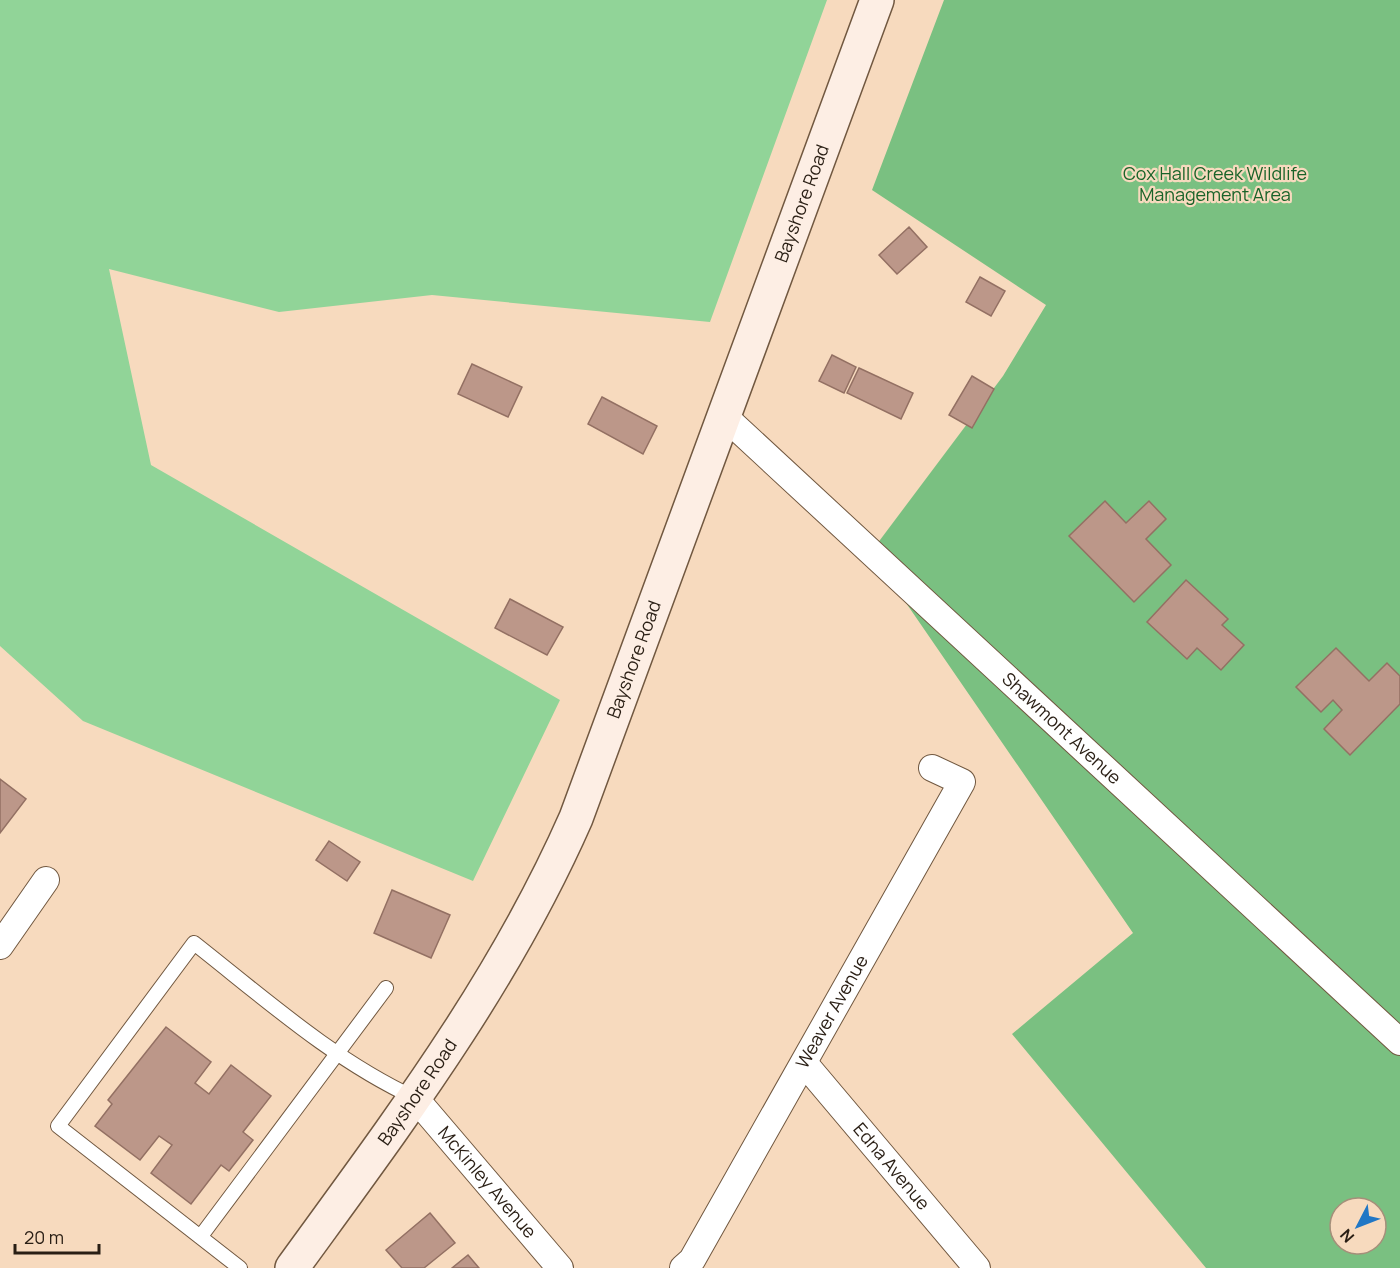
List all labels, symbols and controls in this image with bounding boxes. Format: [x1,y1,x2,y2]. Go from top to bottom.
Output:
street label: Bayshore Road [769,141,834,265]
park label: Cox Hall Creek Wildlife Management Area [1123,161,1307,206]
street label: Bayshore Road [601,597,666,722]
street label: Shawmont Avenue [997,667,1127,789]
street label: Weaver Avenue [790,950,873,1073]
street label: Bayshore Road [372,1034,462,1150]
street label: Edna Avenue [849,1117,936,1214]
street label: McKinley Avenue [433,1121,542,1243]
north arrow [1328,1196,1388,1256]
scale bar [15,1217,99,1255]
text: N [1335,1224,1359,1248]
text: 20 m [24,1225,64,1249]

